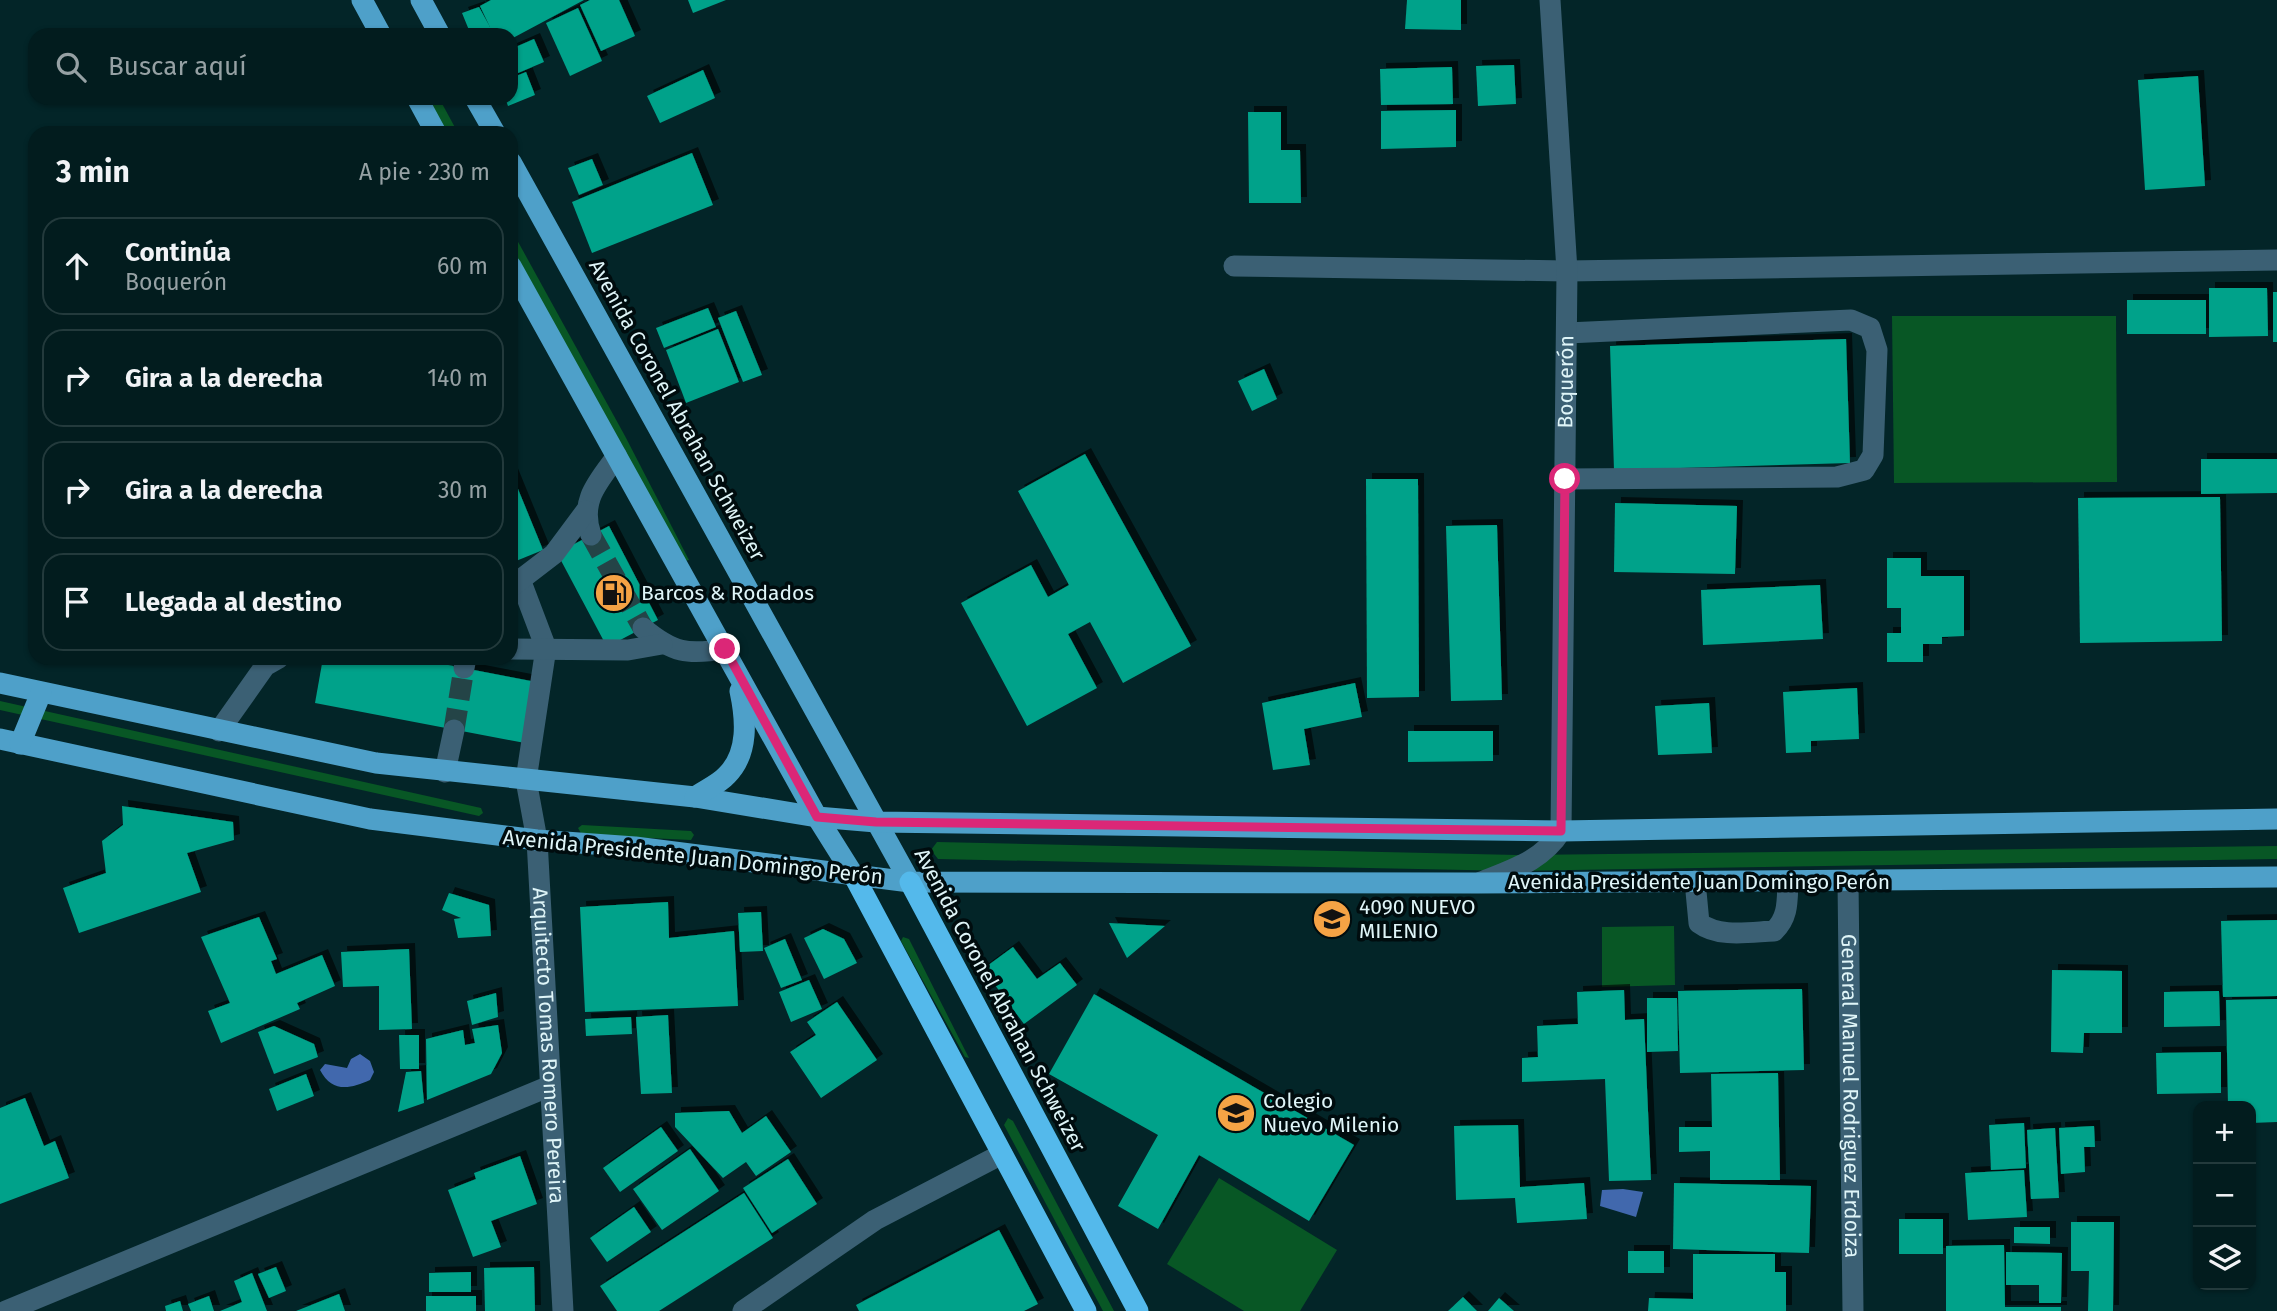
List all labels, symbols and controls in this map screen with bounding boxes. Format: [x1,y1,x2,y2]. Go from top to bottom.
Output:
search box [28,28,518,105]
icon: search [52,48,90,86]
text: Buscar aquí [108,51,246,82]
text: 3 min [56,154,130,190]
text: A pie · 230 m [359,158,490,186]
text: Continúa [125,237,231,268]
icon: ahead [58,247,96,285]
text: 60 m [437,252,488,280]
street label: Avenida Coronel Abrahan Schweizer [583,255,771,565]
text: Boquerón [125,268,227,296]
street label: Boquerón [1552,335,1579,429]
icon: right [58,359,96,397]
text: Gira a la derecha [125,363,323,394]
text: 140 m [427,364,488,392]
route start [1549,463,1580,494]
icon: right [58,471,96,509]
text: Gira a la derecha [125,475,323,506]
text: 30 m [438,476,488,504]
fuel station icon: Barcos & Rodados [593,572,635,614]
place label: Barcos & Rodados [641,580,814,606]
icon: arrive [58,583,96,621]
text: Llegada al destino [125,587,342,618]
route end [709,633,740,664]
street label: Avenida Presidente Juan Domingo Perón [502,824,884,890]
street label: Avenida Coronel Abrahan Schweizer [909,844,1091,1156]
street label: Avenida Presidente Juan Domingo Perón [1508,869,1890,895]
street label: Arquitecto Tomas Romero Pereira [527,887,570,1205]
place label: 4090 NUEVO MILENIO [1359,894,1476,944]
school or university icon: 4090 NUEVO MILENIO [1311,898,1353,940]
street label: General Manuel Rodriguez Erdoiza [1836,934,1865,1258]
place label: Colegio Nuevo Milenio [1263,1088,1399,1138]
school or university icon: Colegio Nuevo Milenio [1215,1092,1257,1134]
map controls [2193,1101,2256,1290]
button: + [2193,1101,2256,1164]
button: − [2193,1164,2256,1227]
button: layers [2193,1227,2256,1290]

